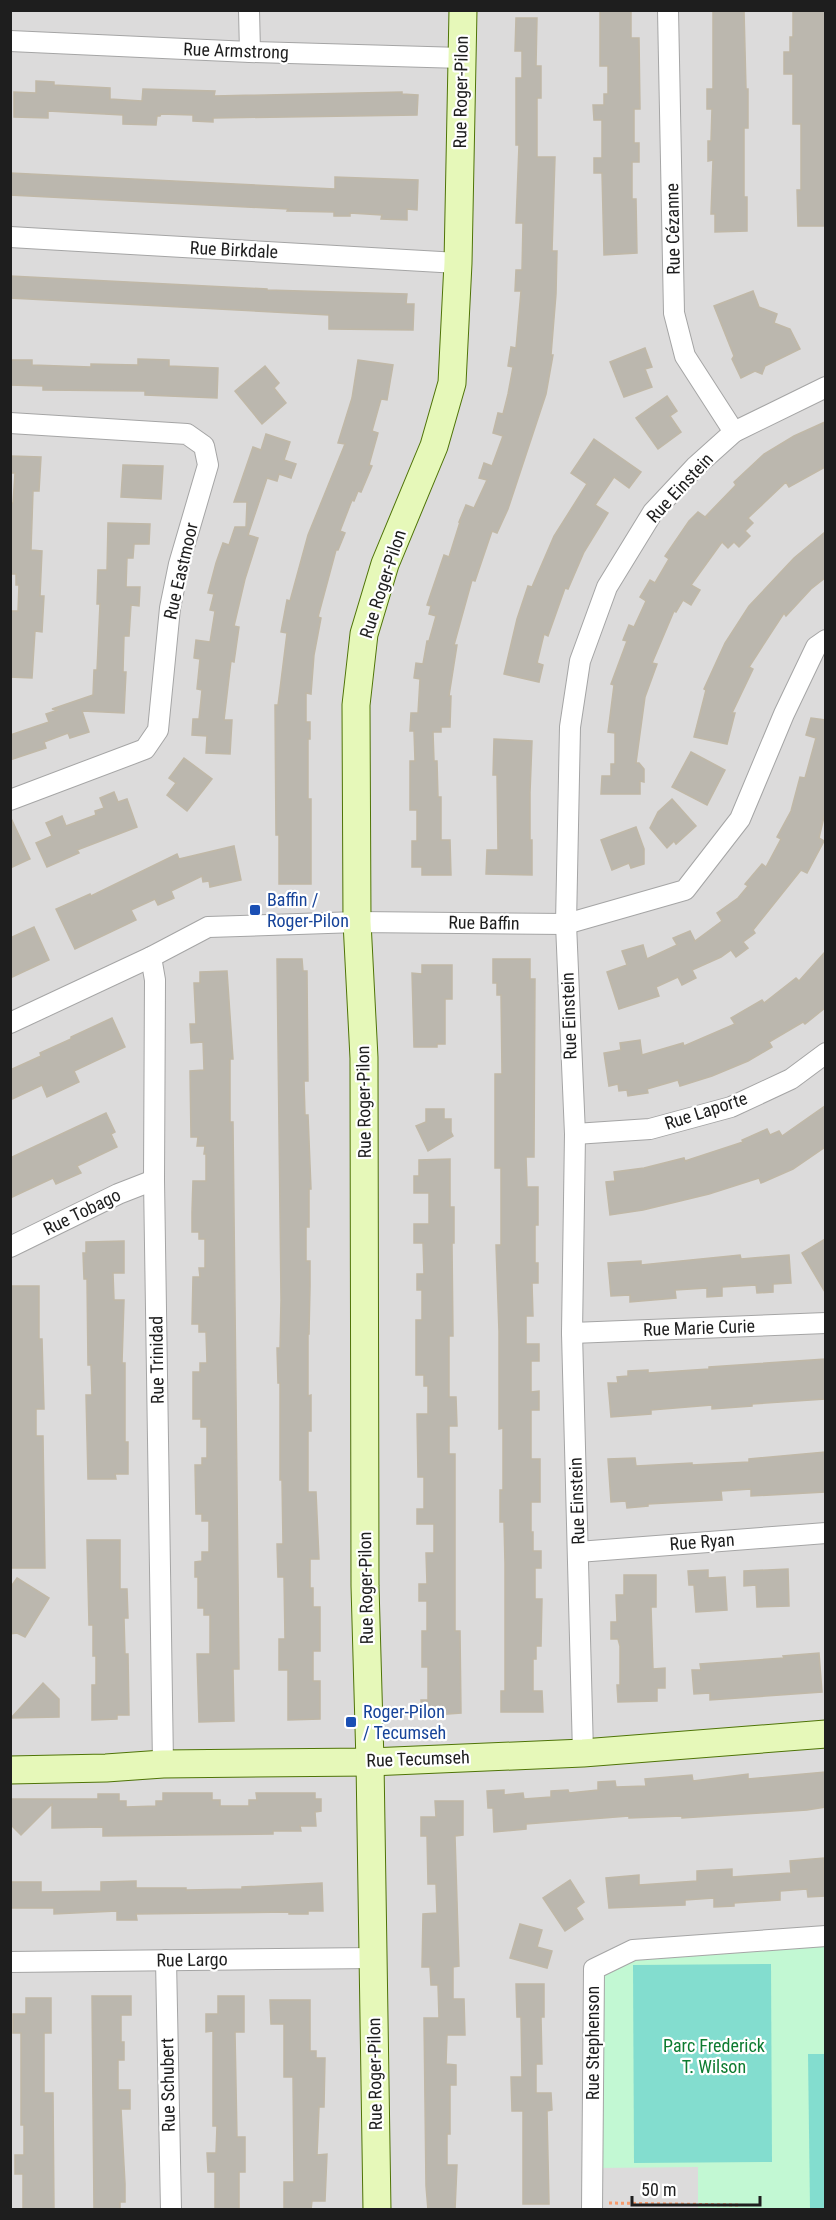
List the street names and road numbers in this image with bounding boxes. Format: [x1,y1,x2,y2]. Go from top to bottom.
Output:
street label: Rue Roger-Pilon [449,35,472,149]
street label: Rue Armstrong [183,38,289,63]
street label: Rue Cézanne [661,183,684,275]
street label: Rue Birkdale [189,237,279,262]
street label: Rue Einstein [642,449,717,527]
street label: Rue Eastmoor [159,520,202,622]
street label: Rue Roger-Pilon [355,527,410,641]
street label: Rue Baffin [448,911,520,934]
street label: Rue Einstein [556,972,581,1060]
street label: Rue Roger-Pilon [352,1045,375,1159]
street label: Rue Laporte [662,1087,750,1134]
street label: Rue Tobago [40,1184,124,1239]
street label: Rue Marie Curie [643,1315,755,1340]
street label: Rue Trinidad [145,1316,168,1404]
street label: Rue Einstein [564,1457,589,1545]
street label: Rue Ryan [669,1529,735,1554]
street label: Rue Roger-Pilon [354,1531,377,1645]
street label: Rue Tecumseh [366,1746,470,1771]
street label: Rue Largo [156,1948,228,1971]
street label: Rue Stephenson [582,1986,603,2100]
street label: Rue Roger-Pilon [363,2017,386,2131]
street label: Rue Schubert [156,2038,179,2132]

